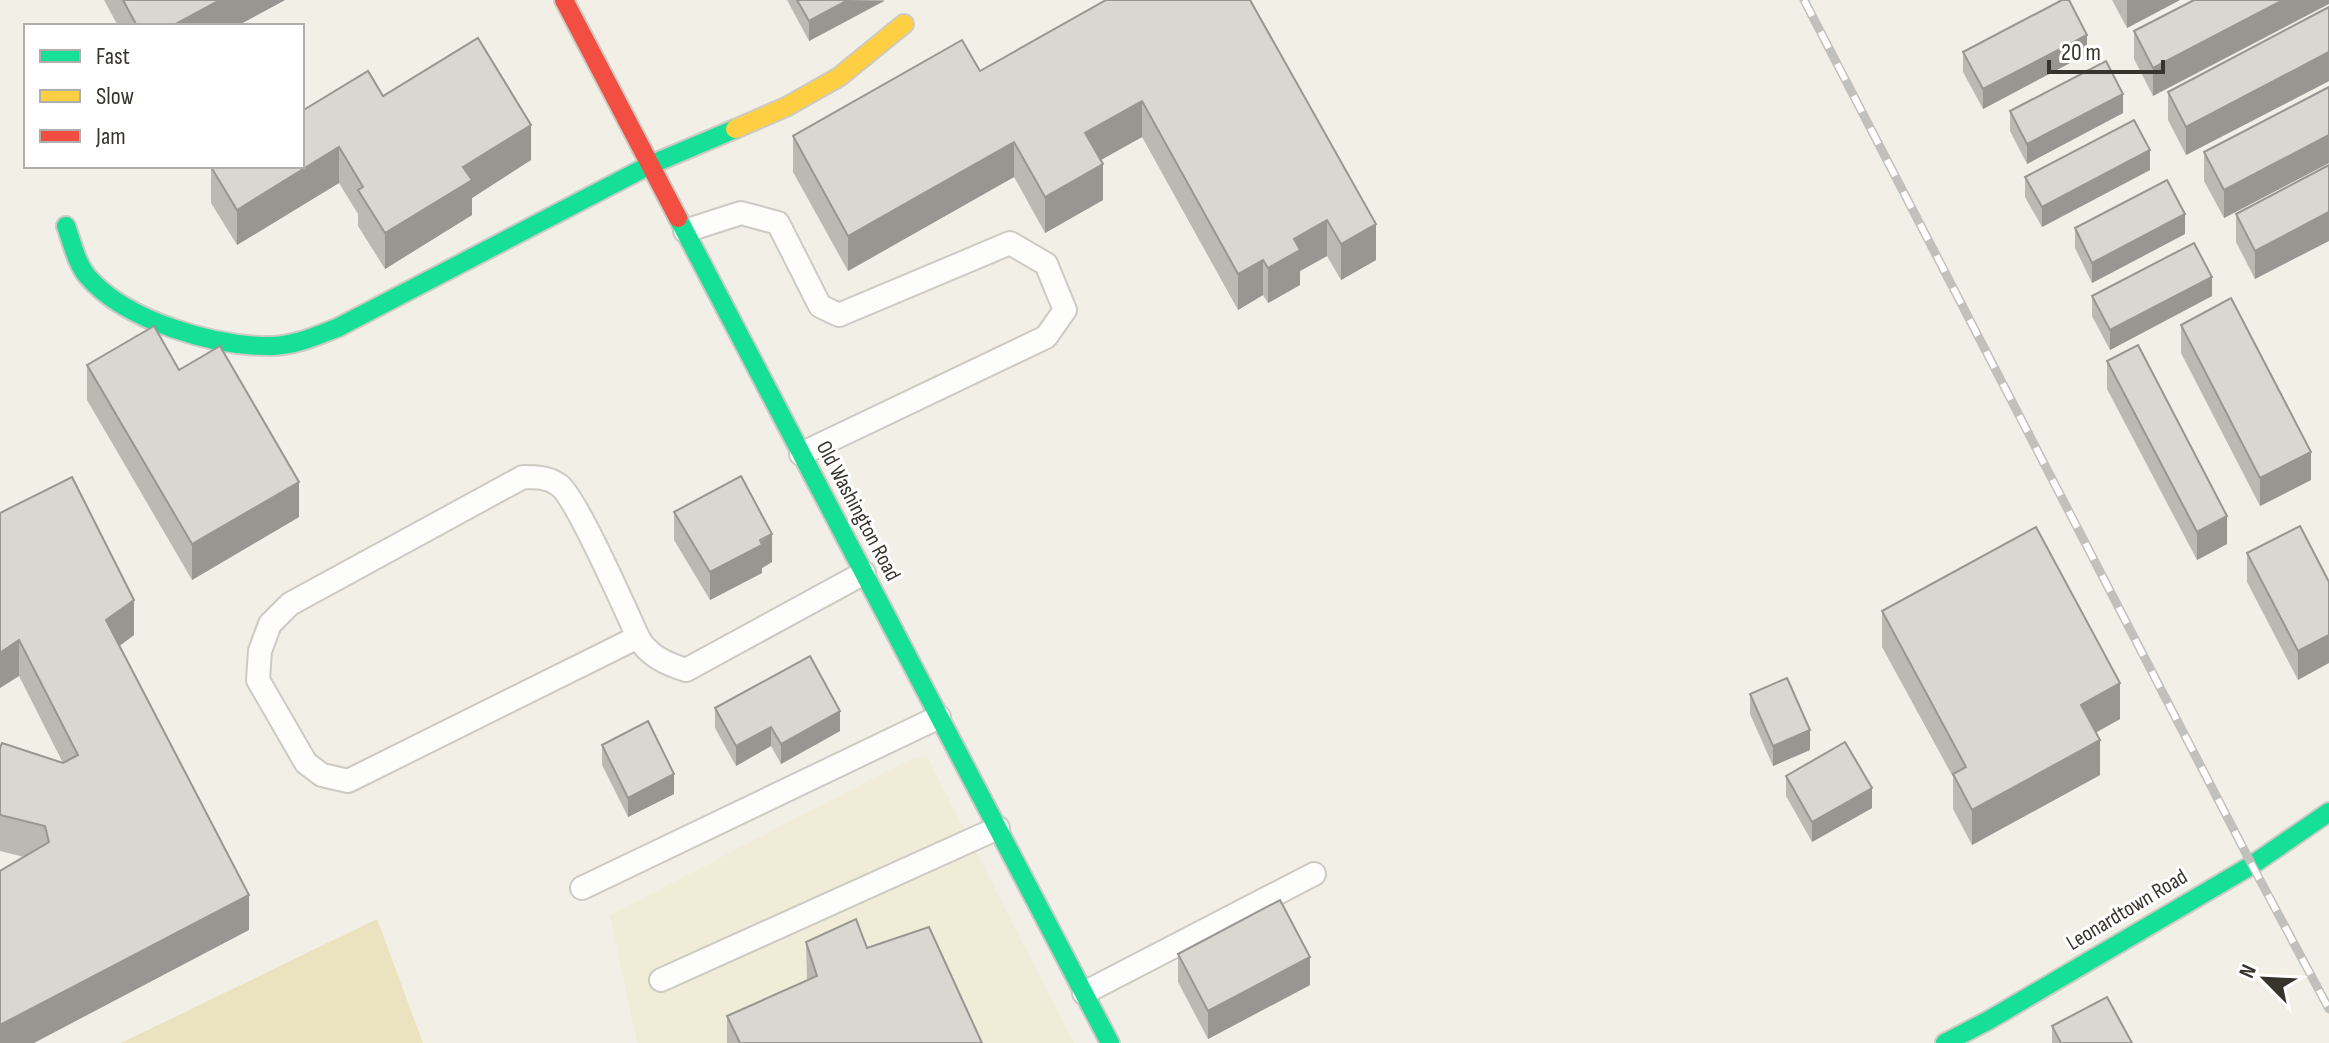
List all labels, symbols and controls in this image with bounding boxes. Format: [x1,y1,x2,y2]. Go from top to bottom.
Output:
legend [24,24,304,168]
scale bar [2049,24,2163,74]
text: 20 m [2061,38,2101,67]
text: Fast [96,42,130,71]
text: Slow [96,82,134,111]
text: Jam [95,122,126,151]
street label: Old Washington Road [810,436,906,586]
street label: Leonardtown Road [2062,863,2192,957]
north arrow [2225,939,2305,1019]
text: N [2233,961,2263,982]

